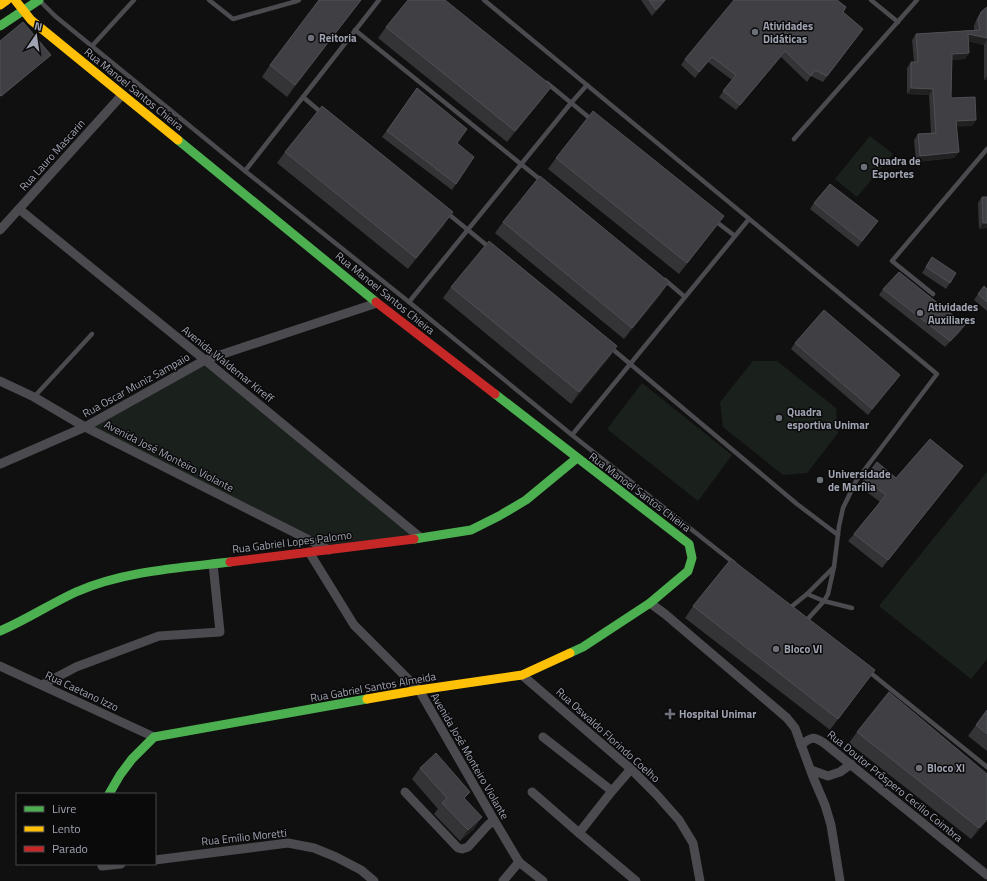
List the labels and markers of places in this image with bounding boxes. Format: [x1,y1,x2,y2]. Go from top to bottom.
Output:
place label: Atividades Didáticas [763,18,813,47]
marker: Atividades Didáticas [750,27,760,37]
place label: Reitoria [319,30,357,46]
marker: Reitoria [306,33,316,43]
place label: Quadra de Esportes [872,153,921,182]
marker: Quadra de Esportes [859,162,869,172]
place label: Atividades Auxiliares [928,299,978,328]
marker: Atividades Auxiliares [915,308,925,318]
place label: Quadra esportiva Unimar [787,404,869,433]
marker: Quadra esportiva Unimar [774,413,784,423]
place label: Universidade de Marília [828,466,891,495]
marker: Universidade de Marília [815,475,825,485]
place label: Bloco Vl [784,641,822,657]
marker: Bloco Vl [771,644,781,654]
place label: Hospital Unimar [679,706,756,722]
marker: Hospital Unimar [664,708,676,720]
place label: Bloco Xl [927,760,965,776]
marker: Bloco Xl [914,763,924,773]

